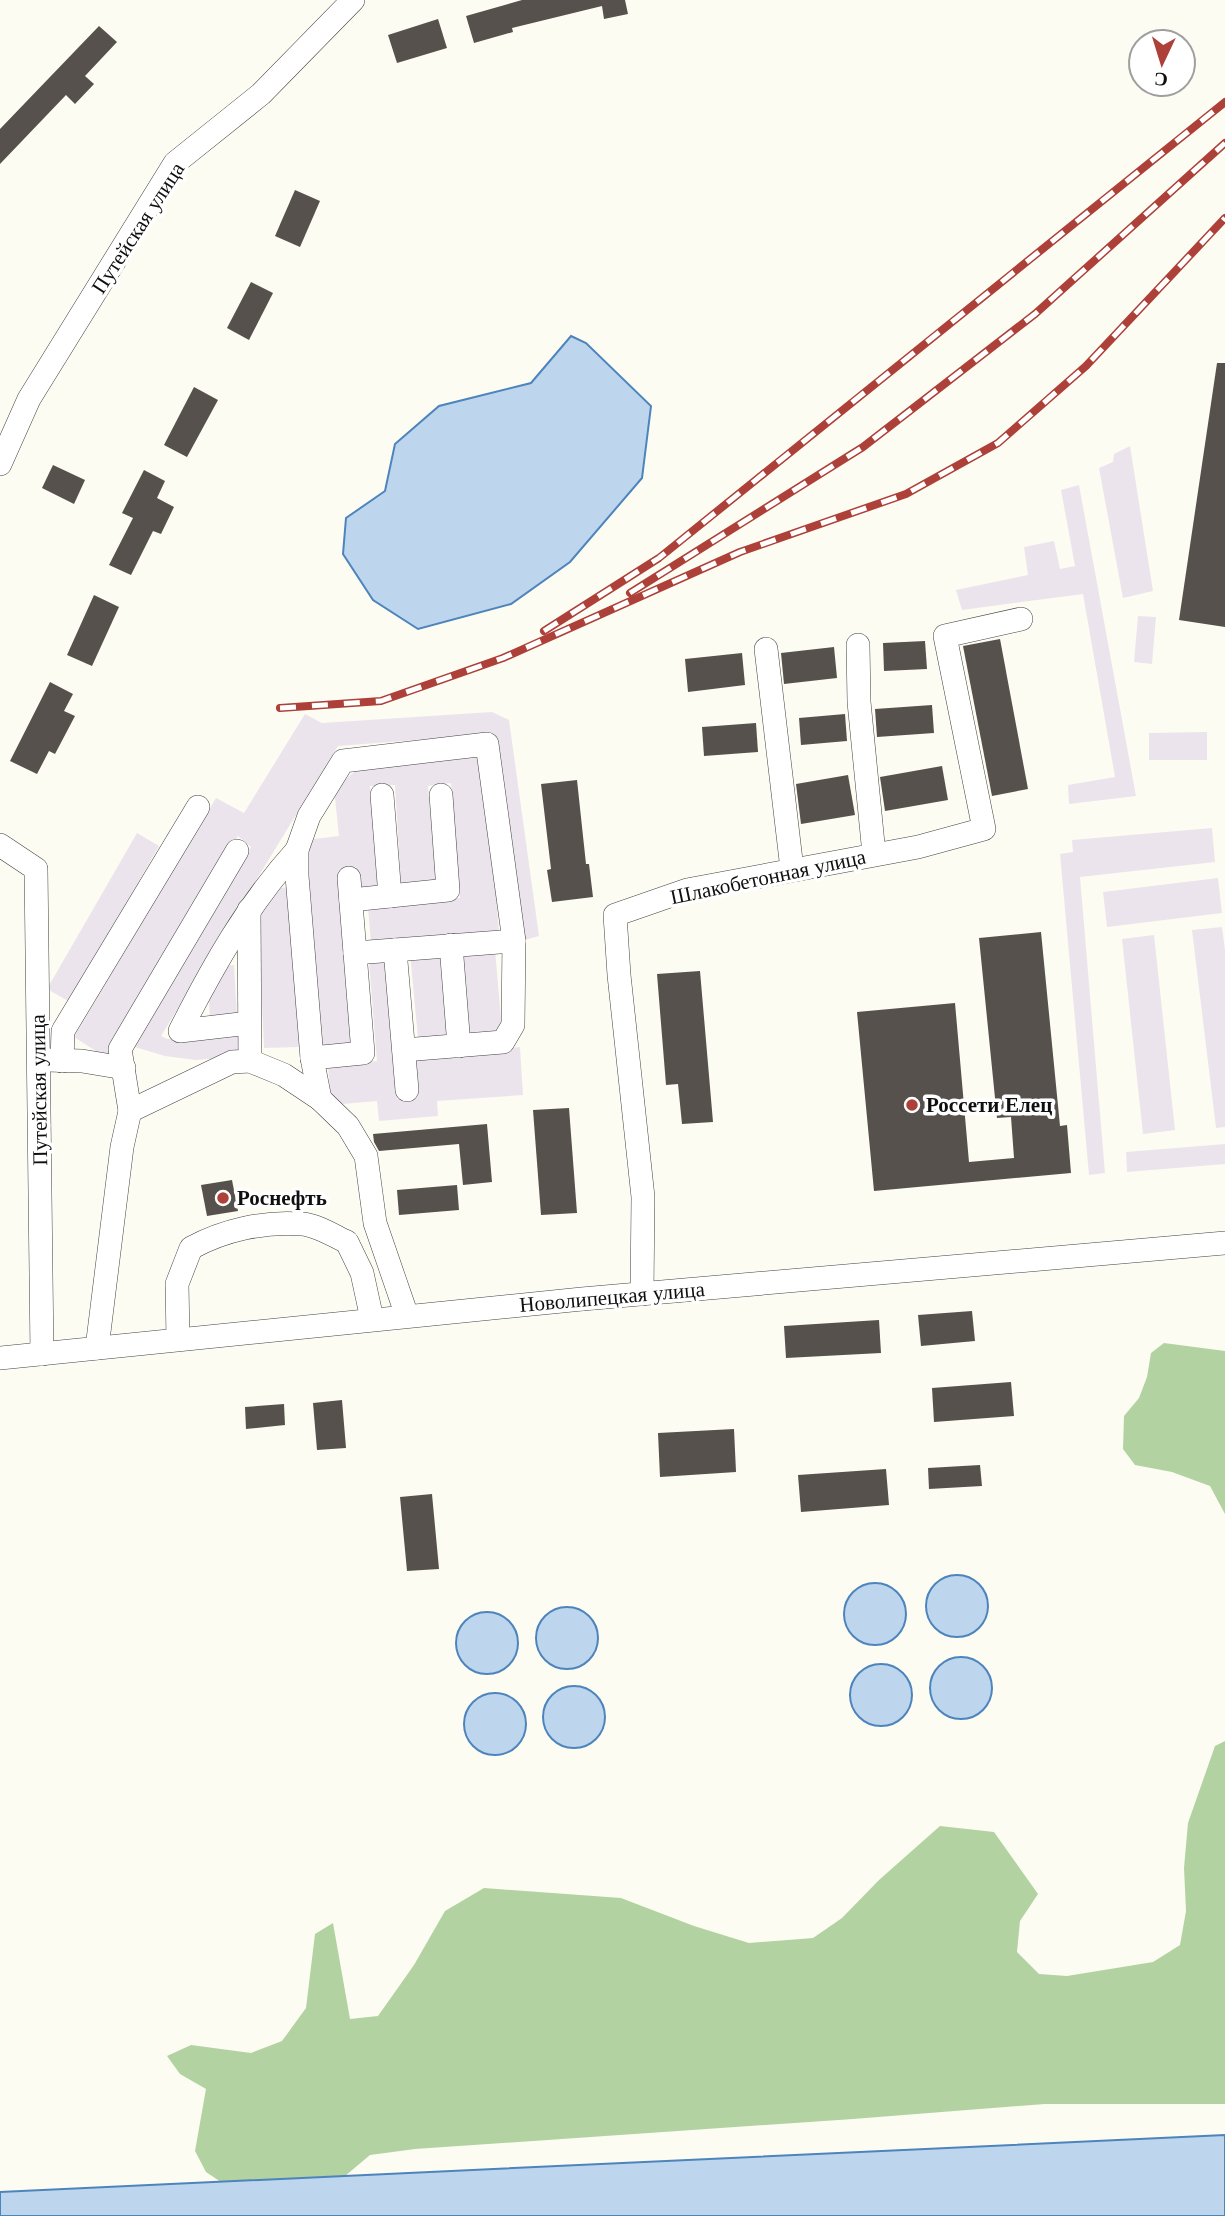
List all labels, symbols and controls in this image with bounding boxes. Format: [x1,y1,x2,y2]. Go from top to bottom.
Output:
north arrow [1127,28,1197,98]
text: С [1153,68,1169,91]
street label: Путейская улица [86,157,191,299]
street label: Шлакобетонная улица [668,843,869,910]
street label: Путейская улица [25,1013,53,1166]
place label: Россети Елец [926,1092,1052,1118]
marker: Россети Елец [904,1097,920,1113]
place label: Роснефть [237,1185,327,1211]
marker: Роснефть [215,1190,231,1206]
street label: Новолипецкая улица [518,1276,706,1318]

